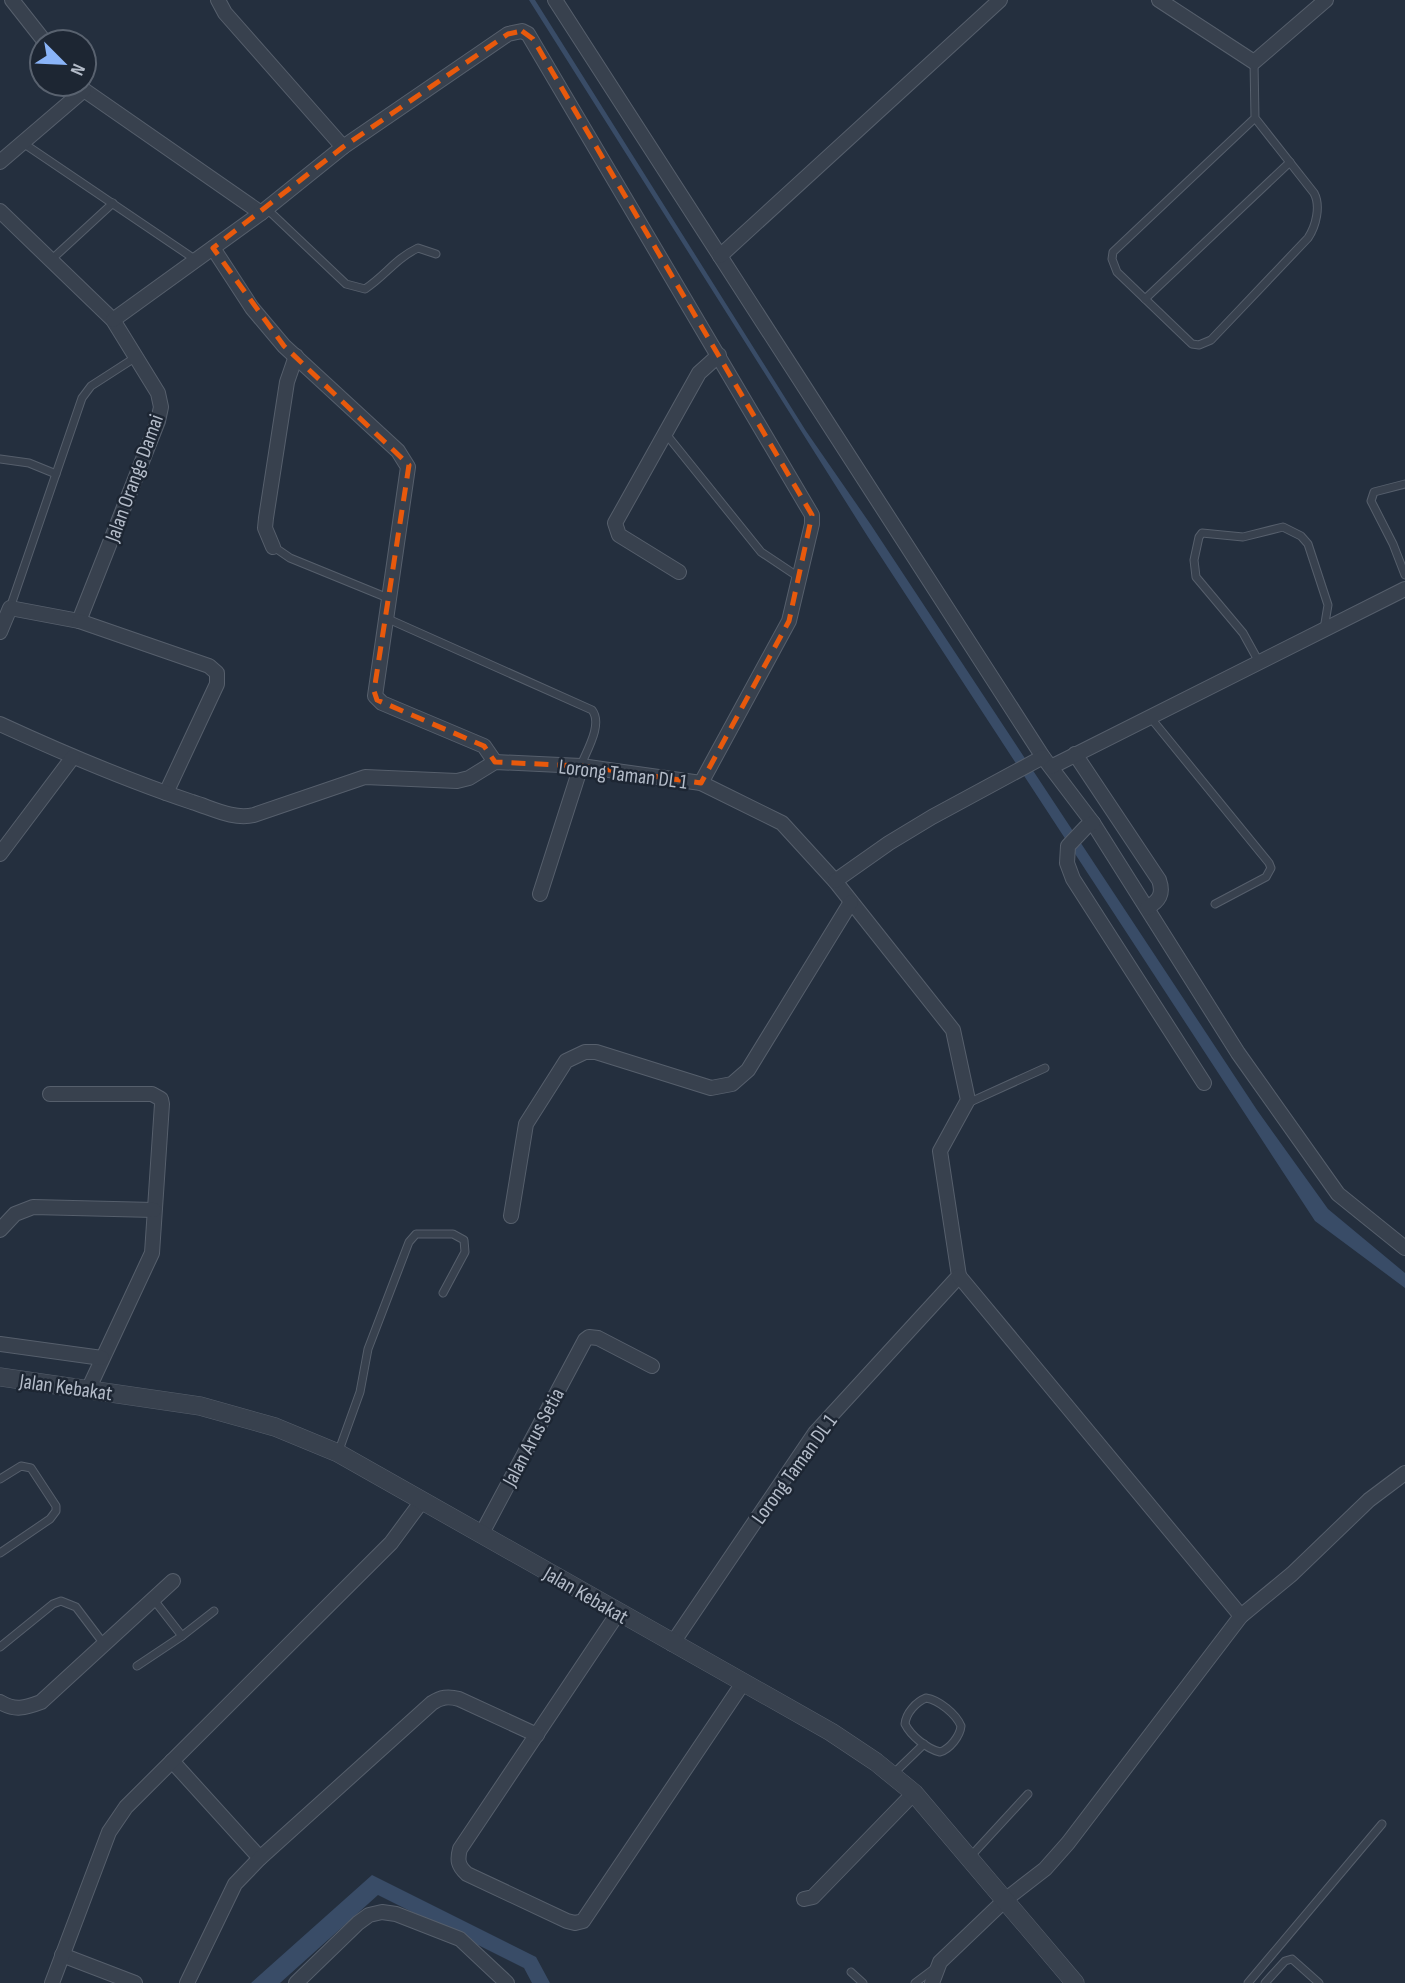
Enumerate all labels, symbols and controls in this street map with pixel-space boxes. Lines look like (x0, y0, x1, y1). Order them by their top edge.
north arrow (28, 28, 98, 98)
text: N (65, 60, 90, 79)
street label: Jalan Orange Damai (100, 411, 169, 546)
street label: Lorong Taman DL 1 (557, 754, 689, 795)
street label: Jalan Kebakat (17, 1368, 114, 1406)
street label: Jalan Arus Setia (497, 1384, 570, 1491)
street label: Lorong Taman DL 1 (746, 1409, 843, 1529)
street label: Jalan Kebakat (538, 1561, 633, 1630)

